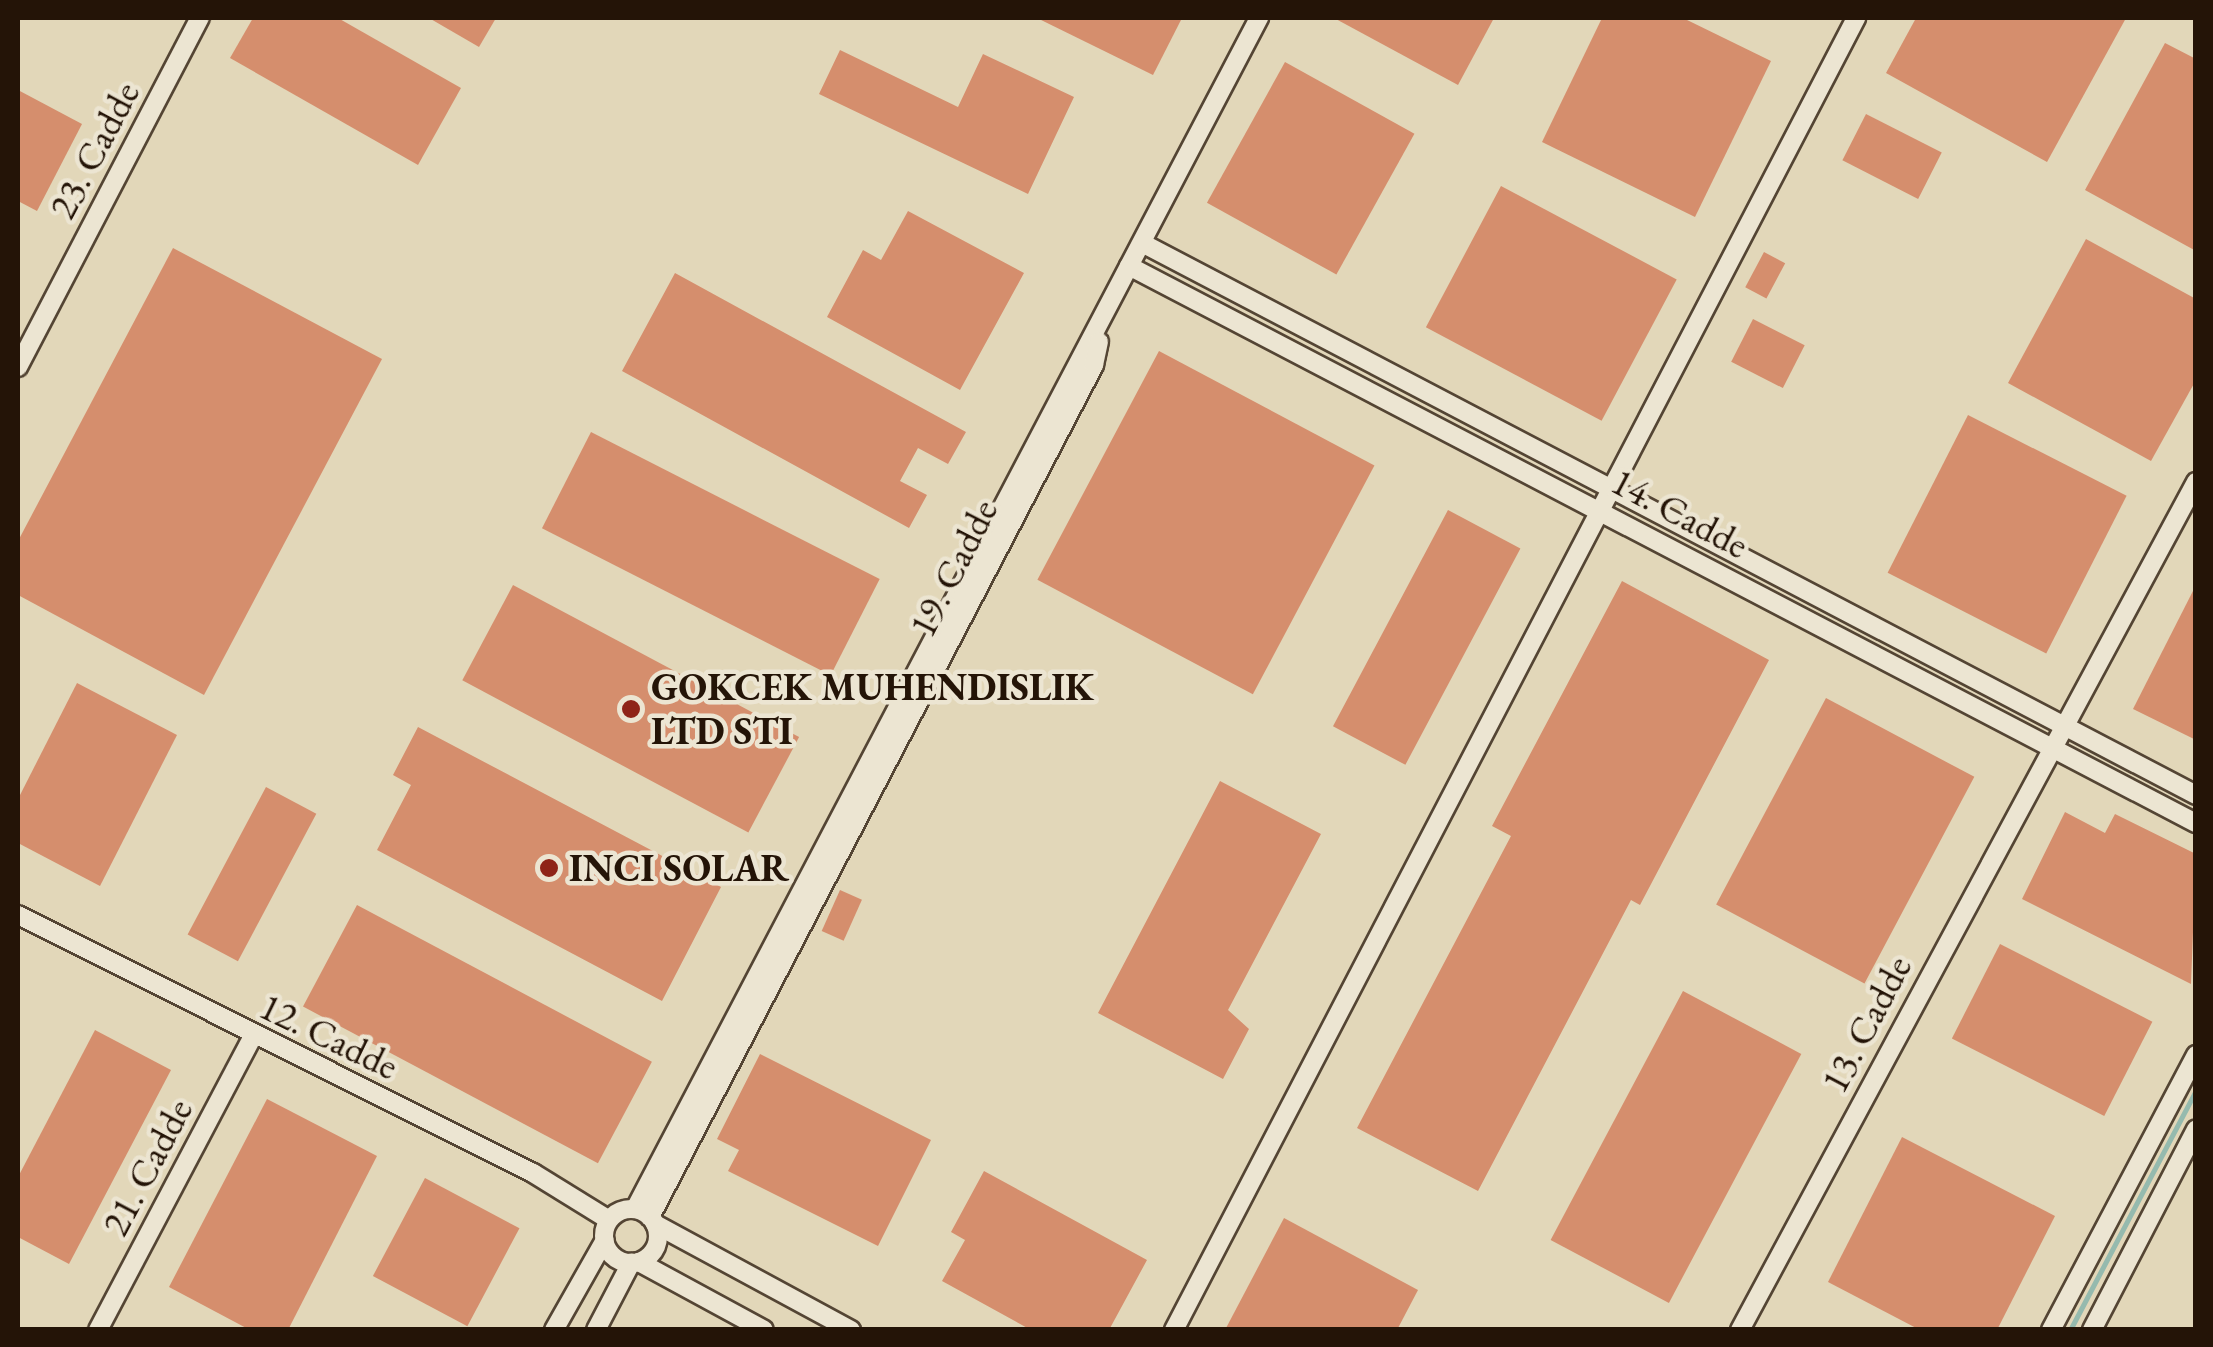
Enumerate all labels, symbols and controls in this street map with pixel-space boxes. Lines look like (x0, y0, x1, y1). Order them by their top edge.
street label: 23. Cadde (39, 74, 149, 226)
street label: 14. Cadde (1604, 458, 1756, 568)
street label: 19. Cadde (899, 492, 1007, 644)
place label: GOKCEK MUHENDISLIK LTD STI (651, 664, 1094, 754)
marker: GOKCEK MUHENDISLIK LTD STI (620, 698, 642, 720)
place label: INCI SOLAR (569, 845, 789, 891)
marker: INCI SOLAR (538, 857, 560, 879)
street label: 13. Cadde (1811, 948, 1921, 1100)
street label: 12. Cadde (252, 983, 406, 1089)
street label: 21. Cadde (92, 1091, 202, 1243)

